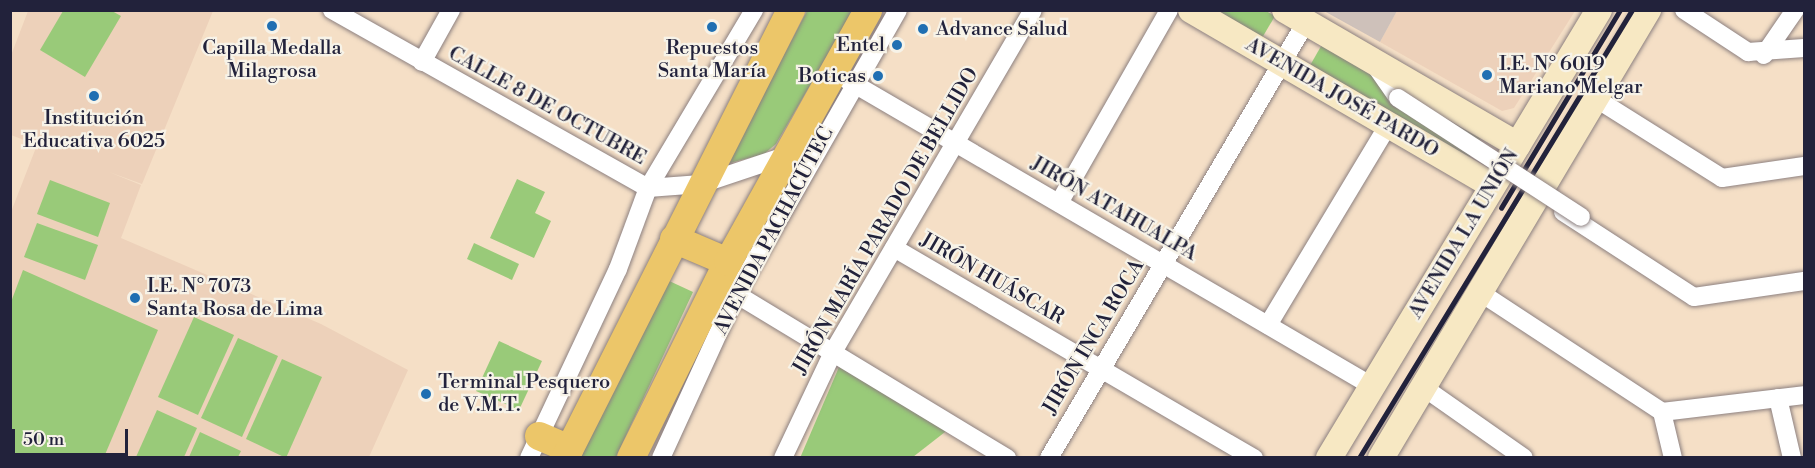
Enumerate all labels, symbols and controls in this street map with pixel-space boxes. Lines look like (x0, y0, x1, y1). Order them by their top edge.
place label: Advance Salud (936, 17, 1068, 41)
marker: Capilla Medalla Milagrosa (265, 19, 279, 33)
marker: Repuestos Santa María (705, 20, 719, 34)
marker: Advance Salud (914, 20, 932, 38)
place label: Entel (836, 33, 885, 57)
street label: AVENIDA JOSÉ PARDO (1241, 33, 1443, 163)
place label: Capilla Medalla Milagrosa (202, 36, 342, 83)
place label: Repuestos Santa María (658, 36, 766, 83)
marker: Entel (890, 38, 904, 52)
street label: CALLE 8 DE OCTUBRE (444, 42, 650, 170)
place label: I.E. N° 6019 Mariano Melgar (1499, 52, 1643, 99)
street label: JIRÓN MARÍA PARADO DE BELLIDO (788, 63, 984, 379)
place label: Boticas (798, 64, 866, 88)
marker: I.E. N° 6019 Mariano Melgar (1480, 68, 1494, 82)
marker: Boticas (871, 69, 885, 83)
marker: Institución Educativa 6025 (87, 89, 101, 103)
place label: Institución Educativa 6025 (23, 106, 165, 153)
street label: AVENIDA PACHACÚTEC (709, 123, 839, 339)
street label: AVENIDA LA UNIÓN (1404, 145, 1524, 323)
street label: JIRÓN ATAHUALPA (1027, 152, 1201, 266)
street label: JIRÓN HUÁSCAR (916, 228, 1068, 330)
street label: JIRÓN INCA ROCA (1038, 255, 1150, 419)
place label: I.E. N° 7073 Santa Rosa de Lima (147, 274, 323, 321)
marker: I.E. N° 7073 Santa Rosa de Lima (128, 291, 142, 305)
place label: Terminal Pesquero de V.M.T. (438, 371, 610, 418)
marker: Terminal Pesquero de V.M.T. (419, 387, 433, 401)
scale bar (15, 417, 130, 455)
text: 50 m (23, 428, 64, 451)

